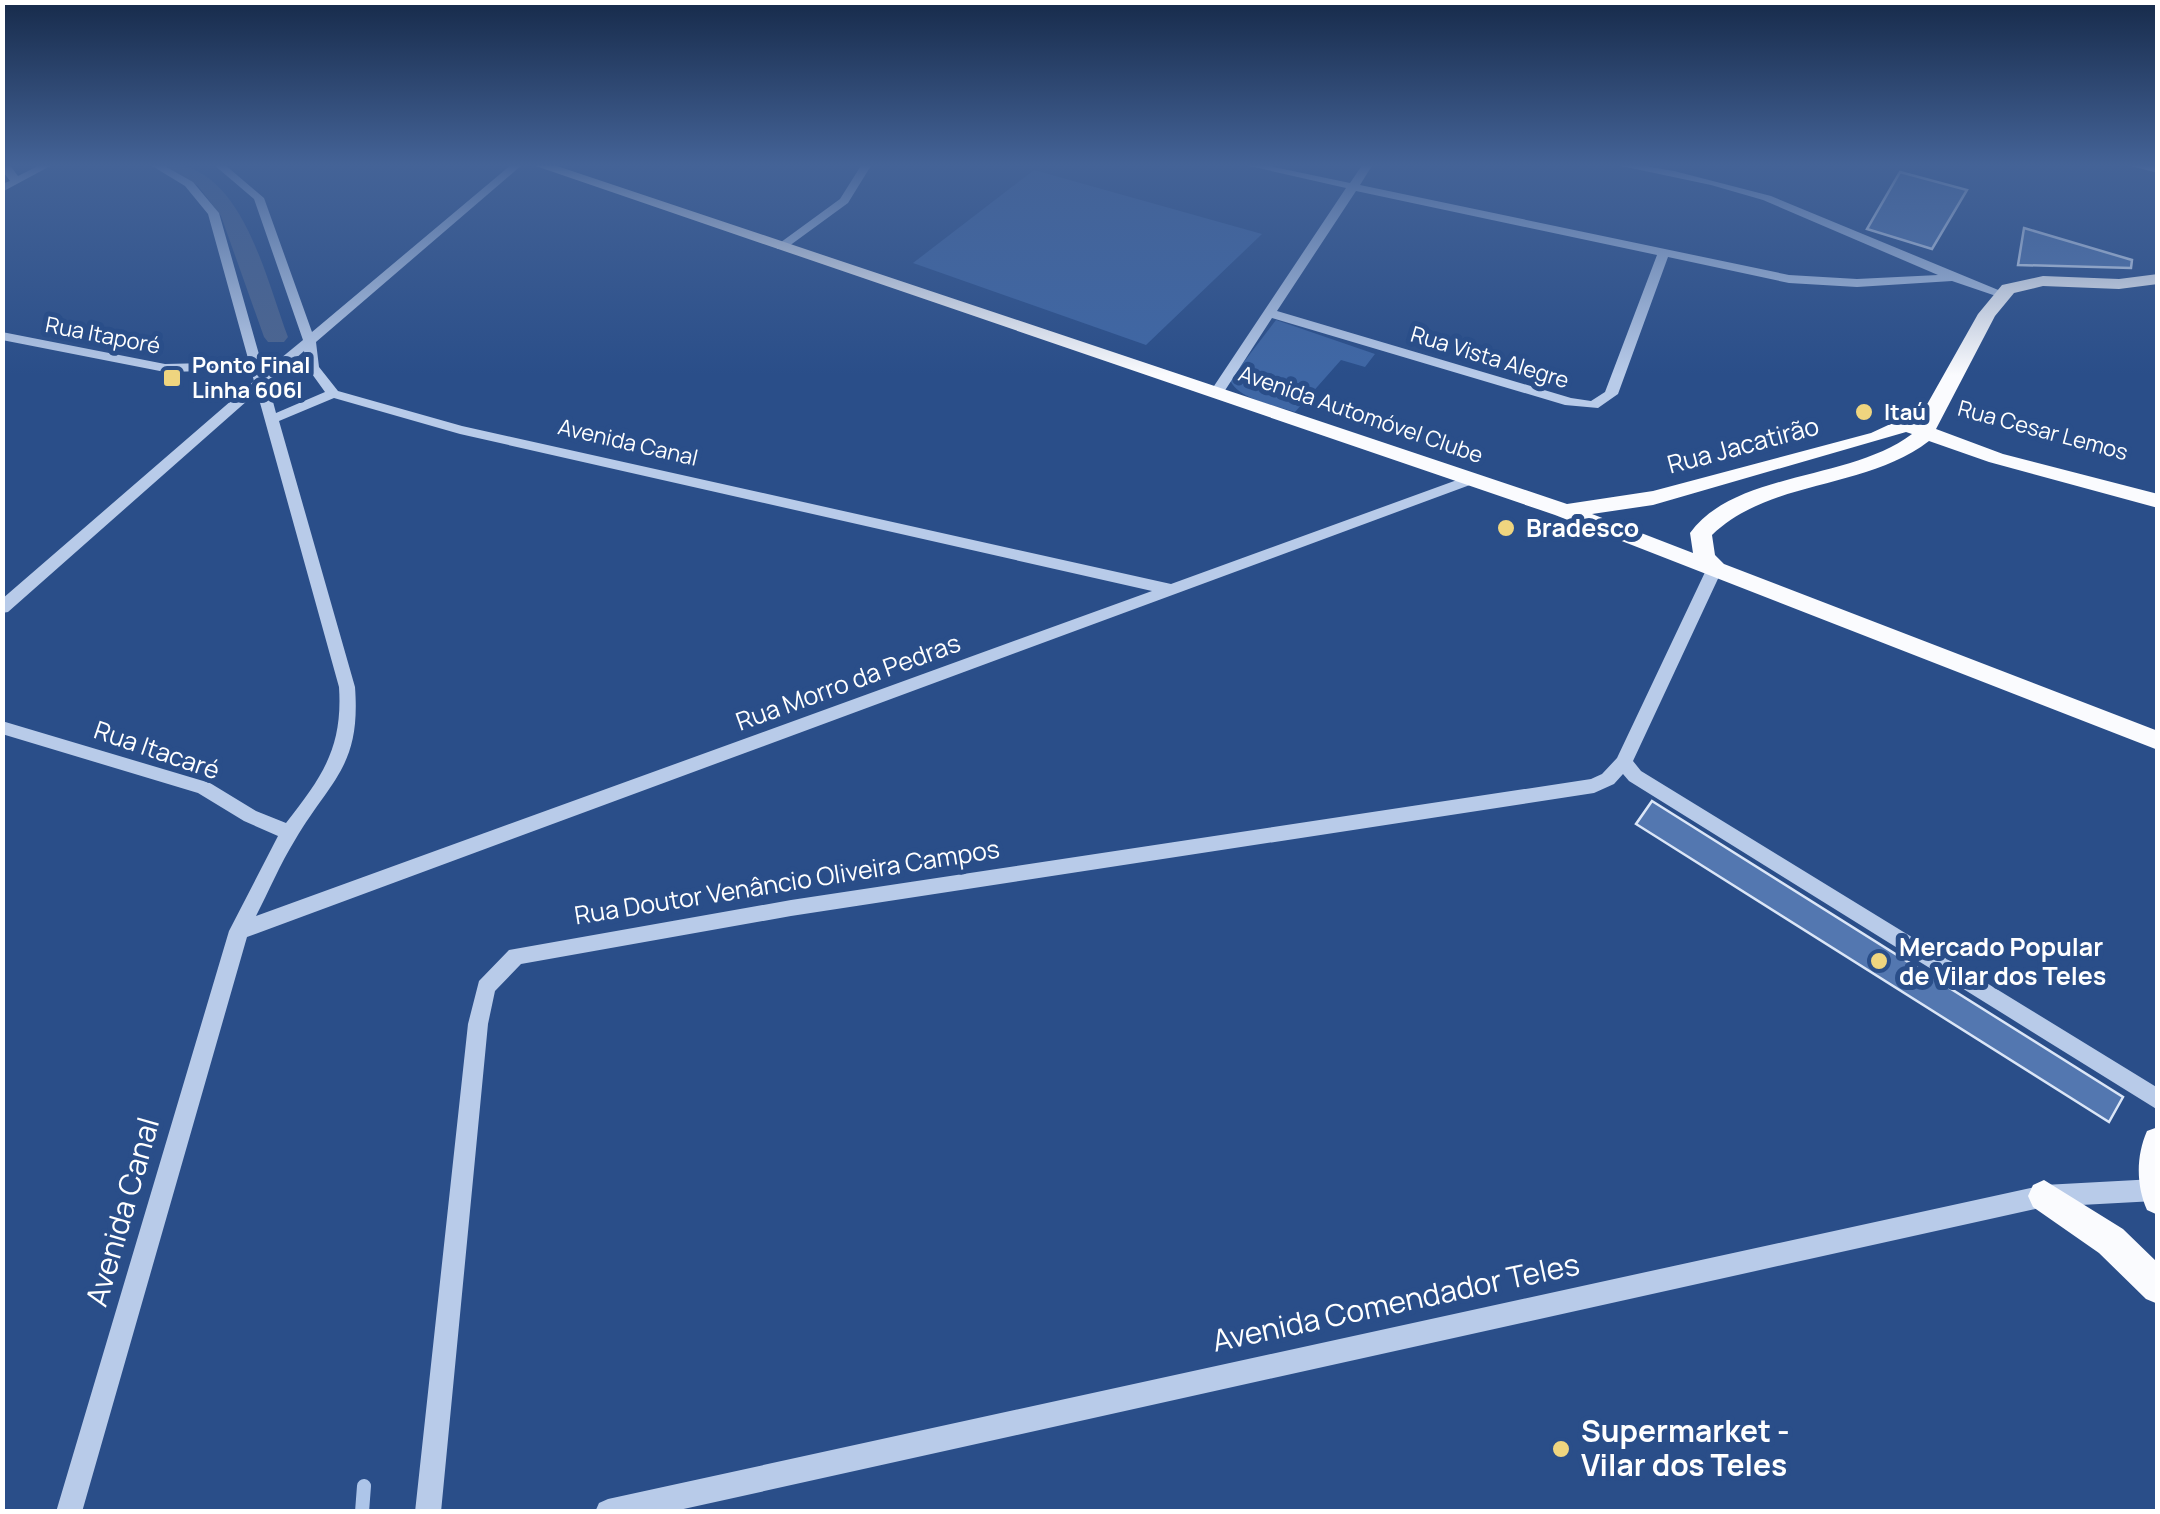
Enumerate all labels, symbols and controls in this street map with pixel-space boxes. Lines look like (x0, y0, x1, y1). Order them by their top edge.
street label: Rua Itaporé (43, 309, 163, 361)
street label: Rua Vista Alegre (1407, 319, 1573, 395)
place label: Ponto Final Linha 606I (192, 350, 310, 405)
street label: Avenida Automóvel Clube (1235, 358, 1487, 470)
marker: Ponto Final Linha 606I (161, 367, 183, 389)
street label: Rua Cesar Lemos (1955, 393, 2131, 467)
place label: Itaú (1884, 397, 1926, 427)
marker: Itaú (1853, 401, 1875, 423)
street label: Rua Jacatirão (1663, 407, 1823, 482)
street label: Avenida Canal (555, 411, 701, 473)
place label: Bradesco (1526, 510, 1639, 545)
marker: Bradesco (1495, 517, 1517, 539)
street label: Rua Morro da Pedras (731, 625, 965, 738)
street label: Rua Itacaré (90, 712, 225, 787)
street label: Rua Doutor Venâncio Oliveira Campos (572, 831, 1002, 932)
place label: Mercado Popular de Vilar dos Teles (1899, 929, 2106, 993)
marker: Mercado Popular de Vilar dos Teles (1868, 950, 1890, 972)
street label: Avenida Canal (75, 1112, 168, 1311)
street label: Avenida Comendador Teles (1208, 1243, 1583, 1360)
place label: Supermarket - Vilar dos Teles (1581, 1410, 1790, 1485)
marker: Supermarket - Vilar dos Teles (1550, 1438, 1572, 1460)

